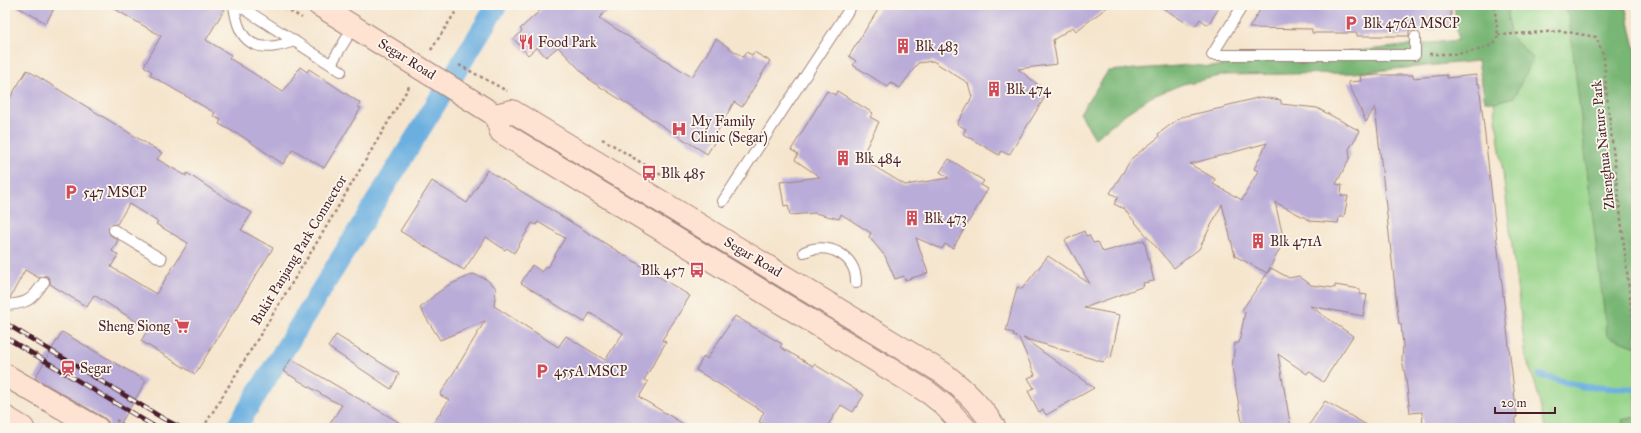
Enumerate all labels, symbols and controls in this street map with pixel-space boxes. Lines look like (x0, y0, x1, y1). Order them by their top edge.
parking icon: Blk 476A MSCP (1342, 14, 1360, 32)
place label: Blk 476A MSCP (1363, 15, 1460, 32)
restaurant icon: Food Park (517, 33, 535, 51)
place label: Food Park (538, 34, 597, 51)
street label: Segar Road (375, 35, 439, 83)
building icon: Blk 483 (894, 37, 912, 55)
place label: Blk 483 (915, 38, 958, 55)
street label: Zhenghua Nature Park (1588, 79, 1618, 210)
building icon: Blk 474 (985, 80, 1003, 98)
place label: Blk 474 (1006, 81, 1052, 98)
place label: My Family Clinic (Segar) (691, 113, 768, 147)
hospital icon: My Family Clinic (Segar) (670, 120, 688, 138)
building icon: Blk 484 (834, 149, 852, 167)
place label: Blk 484 (855, 150, 902, 167)
bus stop icon: Blk 485 (640, 164, 658, 182)
place label: Blk 485 (661, 165, 706, 182)
street label: Bukit Panjang Park Connector (247, 171, 351, 328)
parking icon: 547 MSCP (62, 183, 80, 201)
place label: 547 MSCP (83, 184, 147, 201)
building icon: Blk 473 (903, 209, 921, 227)
place label: Blk 473 (924, 210, 967, 227)
building icon: Blk 471A (1249, 232, 1267, 250)
street label: Segar Road (721, 233, 785, 281)
place label: Blk 471A (1270, 233, 1323, 250)
bus stop icon: Blk 457 (688, 261, 706, 279)
place label: Blk 457 (641, 262, 685, 279)
supermarket icon: Sheng Siong (173, 317, 191, 335)
place label: Sheng Siong (98, 318, 170, 335)
station icon: Segar (59, 359, 77, 377)
place label: Segar (80, 360, 112, 377)
parking icon: 455A MSCP (533, 362, 551, 380)
place label: 455A MSCP (554, 363, 627, 380)
scale bar (1495, 389, 1555, 415)
text: 20 m (1501, 396, 1527, 410)

